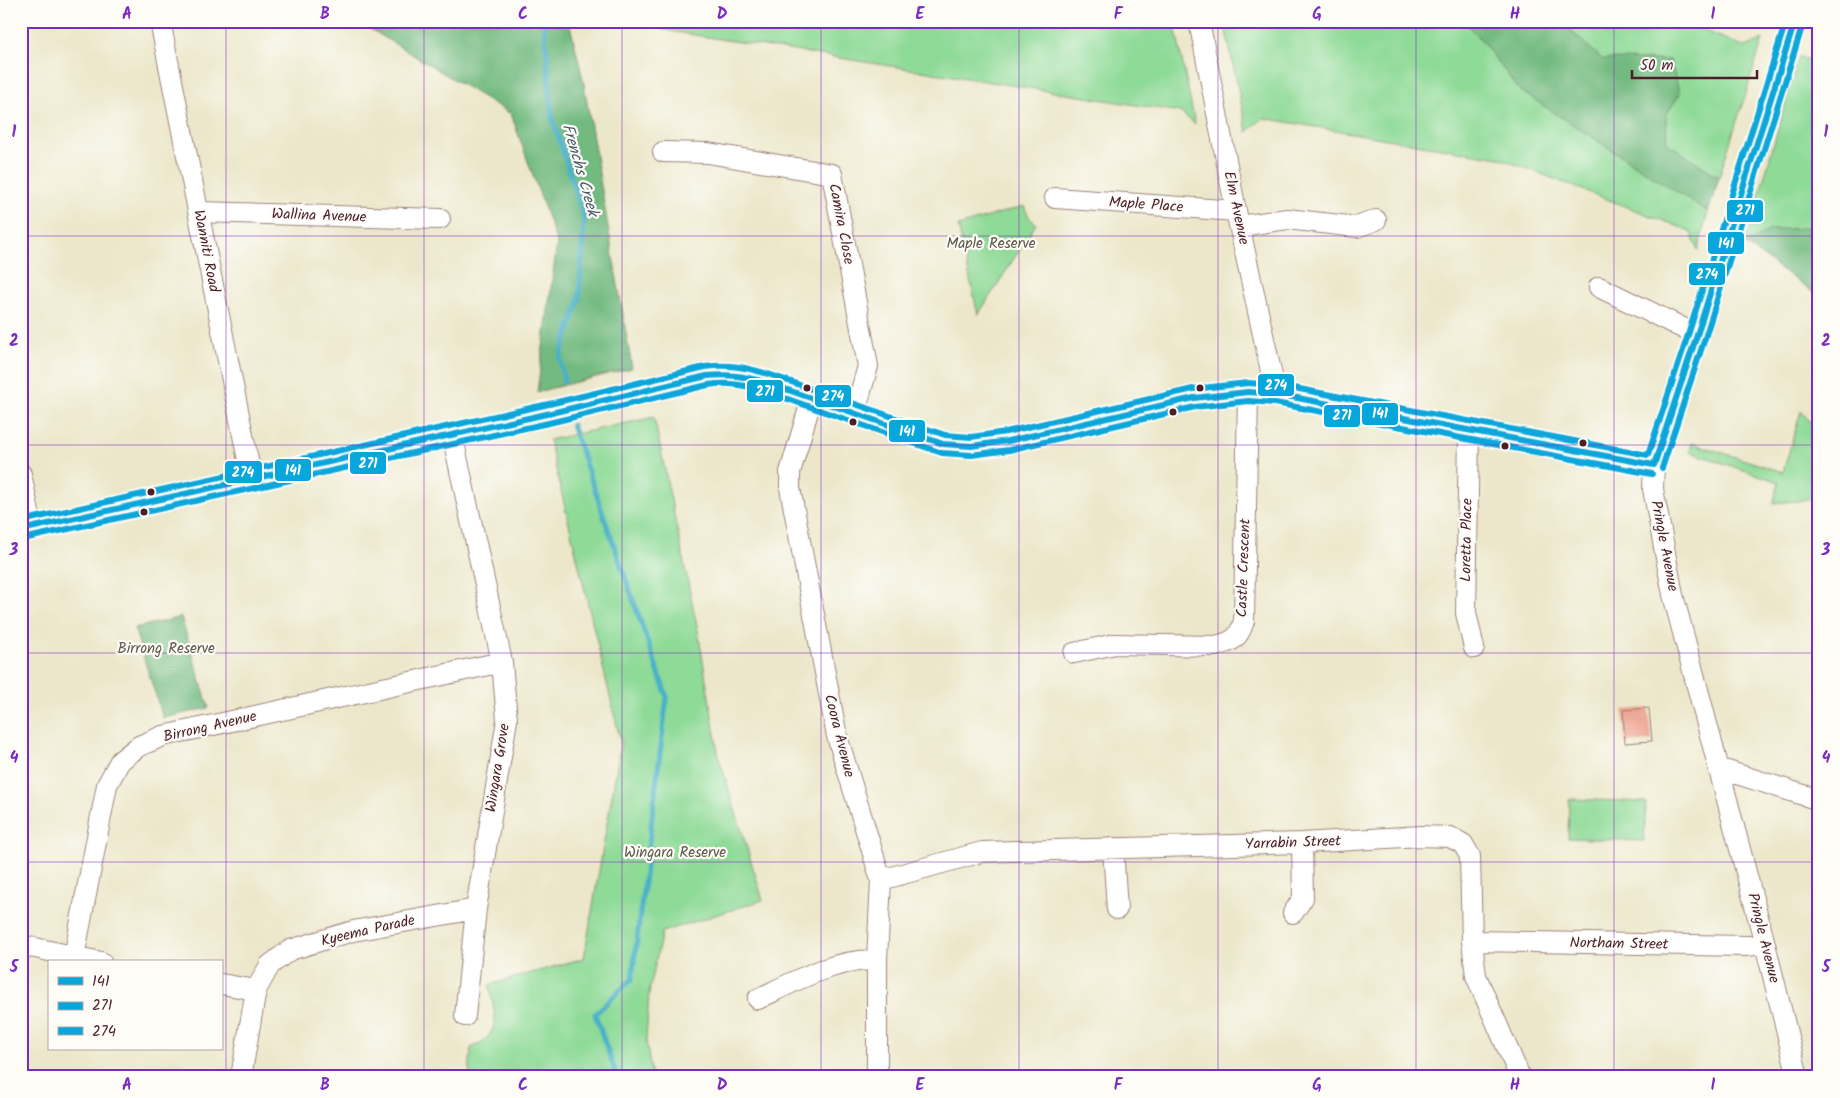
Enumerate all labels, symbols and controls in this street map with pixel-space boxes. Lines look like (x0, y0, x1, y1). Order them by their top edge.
text: A (122, 2, 132, 27)
text: B (320, 2, 330, 27)
text: C (518, 2, 528, 27)
text: D (717, 2, 728, 27)
text: E (916, 2, 926, 27)
text: F (1114, 2, 1124, 27)
text: G (1312, 2, 1322, 27)
text: H (1510, 2, 1520, 27)
text: I (1711, 2, 1716, 27)
scale bar (1632, 48, 1758, 80)
text: 50 m (1640, 54, 1674, 78)
text: 1 (12, 120, 17, 145)
text: 1 (1824, 120, 1829, 145)
water label: Frenchs Creek (555, 121, 606, 222)
street label: Elm Avenue (1217, 169, 1256, 247)
street label: Camira Close (821, 181, 861, 267)
street label: Maple Place (1108, 190, 1184, 220)
line badge: 271 (1726, 199, 1764, 223)
text: 271 (1736, 200, 1755, 222)
street label: Wallina Avenue (271, 202, 367, 230)
street label: Wanniti Road (186, 208, 226, 295)
line badge: 141 (1707, 231, 1745, 255)
park label: Maple Reserve (946, 232, 1036, 256)
text: 141 (1718, 233, 1735, 255)
line badge: 274 (1688, 262, 1726, 286)
text: 274 (1696, 264, 1719, 286)
text: 2 (9, 329, 19, 354)
text: 2 (1821, 329, 1831, 354)
line badge: 274 (1257, 373, 1295, 397)
text: 274 (1265, 375, 1288, 397)
line badge: 271 (746, 379, 784, 403)
text: 271 (756, 381, 775, 403)
unlabelled marker (802, 383, 812, 393)
unlabelled marker (1195, 383, 1205, 393)
line badge: 274 (814, 384, 852, 408)
text: 274 (822, 386, 845, 408)
line badge: 141 (1361, 402, 1399, 426)
text: 141 (1372, 403, 1389, 425)
line badge: 271 (1323, 404, 1361, 428)
text: 271 (1333, 405, 1352, 427)
unlabelled marker (1168, 407, 1178, 417)
unlabelled marker (848, 417, 858, 427)
line badge: 141 (888, 419, 926, 443)
text: 141 (899, 421, 916, 443)
unlabelled marker (1578, 438, 1588, 448)
unlabelled marker (1500, 441, 1510, 451)
line badge: 271 (349, 451, 387, 475)
text: 271 (359, 453, 378, 475)
line badge: 141 (274, 458, 312, 482)
line badge: 274 (224, 460, 263, 484)
text: 141 (285, 460, 302, 482)
text: 274 (232, 462, 255, 484)
unlabelled marker (146, 487, 156, 497)
street label: Loretta Place (1454, 498, 1480, 582)
street label: Pringle Avenue (1643, 498, 1685, 594)
unlabelled marker (139, 507, 149, 517)
street label: Castle Crescent (1230, 518, 1258, 618)
text: 3 (9, 538, 19, 563)
text: 3 (1821, 538, 1831, 563)
park label: Birrong Reserve (117, 637, 215, 661)
street label: Coora Avenue (817, 692, 861, 780)
street label: Birrong Avenue (161, 705, 259, 749)
street label: Wingara Grove (479, 722, 517, 814)
text: 4 (10, 746, 19, 771)
text: 4 (1822, 746, 1831, 771)
street label: Yarrabin Street (1245, 829, 1342, 857)
park label: Wingara Reserve (624, 841, 726, 865)
street label: Pringle Avenue (1740, 890, 1786, 986)
street label: Kyeema Parade (319, 908, 418, 953)
street label: Northam Street (1569, 931, 1669, 957)
text: 5 (9, 955, 20, 980)
text: 5 (1821, 955, 1832, 980)
legend (48, 960, 222, 1050)
text: 141 (92, 970, 110, 994)
text: 271 (92, 994, 113, 1018)
text: 274 (92, 1020, 116, 1044)
text: A (122, 1073, 132, 1098)
text: B (320, 1073, 330, 1098)
text: C (518, 1073, 528, 1098)
text: D (717, 1073, 728, 1098)
text: E (916, 1073, 926, 1098)
text: F (1114, 1073, 1124, 1098)
text: G (1312, 1073, 1322, 1098)
text: H (1510, 1073, 1520, 1098)
text: I (1711, 1073, 1716, 1098)

